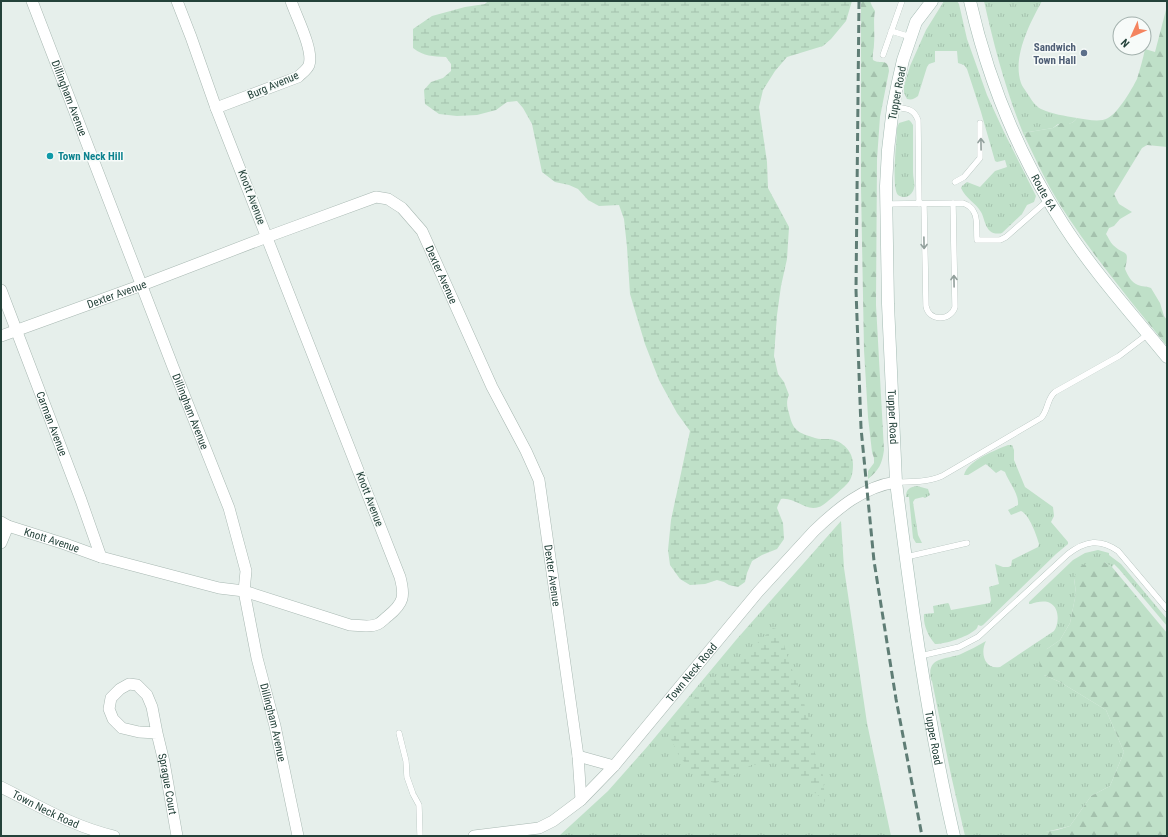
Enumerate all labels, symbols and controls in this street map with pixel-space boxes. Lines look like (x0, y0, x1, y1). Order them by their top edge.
north arrow (1112, 16, 1152, 56)
text: N (1118, 36, 1132, 50)
place label: Sandwich Town Hall (1033, 41, 1076, 67)
marker: Sandwich Town Hall (1079, 48, 1089, 58)
street label: Dillingham Avenue (48, 58, 89, 138)
street label: Tupper Road (886, 65, 909, 121)
street label: Burg Avenue (246, 69, 301, 102)
one-way arrow (977, 138, 984, 151)
place label: Town Neck Hill (58, 150, 123, 163)
marker: Town Neck Hill (45, 151, 55, 161)
street label: Knott Avenue (235, 168, 268, 226)
street label: Route 6A (1028, 172, 1059, 214)
one-way arrow (921, 236, 928, 249)
street label: Dexter Avenue (422, 244, 460, 306)
one-way arrow (951, 275, 958, 288)
street label: Dexter Avenue (85, 278, 148, 311)
street label: Dillingham Avenue (169, 372, 211, 451)
street label: Tupper Road (885, 389, 900, 444)
street label: Carman Avenue (33, 390, 70, 458)
street label: Knott Avenue (353, 470, 386, 528)
street label: Knott Avenue (22, 525, 81, 556)
street label: Dexter Avenue (541, 544, 563, 607)
street label: Town Neck Road (664, 641, 720, 705)
street label: Dillingham Avenue (257, 682, 288, 763)
street label: Tupper Road (922, 710, 945, 766)
street label: Sprague Court (155, 752, 179, 816)
street label: Town Neck Road (10, 788, 81, 831)

